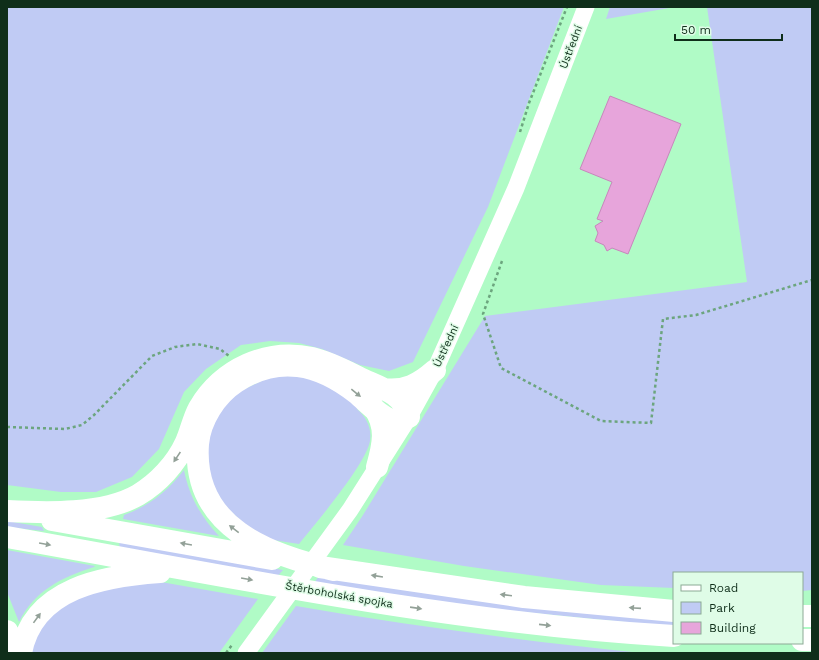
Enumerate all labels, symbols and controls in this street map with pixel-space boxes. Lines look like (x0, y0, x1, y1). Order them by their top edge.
scale bar (675, 16, 782, 42)
street label: Ústřední (556, 23, 585, 71)
text: 50 m (681, 23, 711, 37)
street label: Ústřední (430, 322, 462, 369)
one-way arrow (350, 389, 361, 398)
one-way arrow (173, 452, 181, 462)
one-way arrow (229, 525, 240, 534)
one-way arrow (180, 540, 192, 546)
one-way arrow (39, 541, 52, 547)
legend (673, 572, 803, 644)
one-way arrow (371, 573, 383, 579)
one-way arrow (241, 576, 253, 582)
street label: Štěrboholská spojka (284, 578, 394, 611)
text: Road (709, 581, 738, 595)
one-way arrow (500, 592, 512, 598)
text: Park (709, 601, 735, 615)
one-way arrow (410, 605, 423, 611)
one-way arrow (629, 605, 641, 612)
one-way arrow (33, 613, 41, 623)
text: Building (709, 621, 756, 635)
one-way arrow (539, 622, 551, 628)

